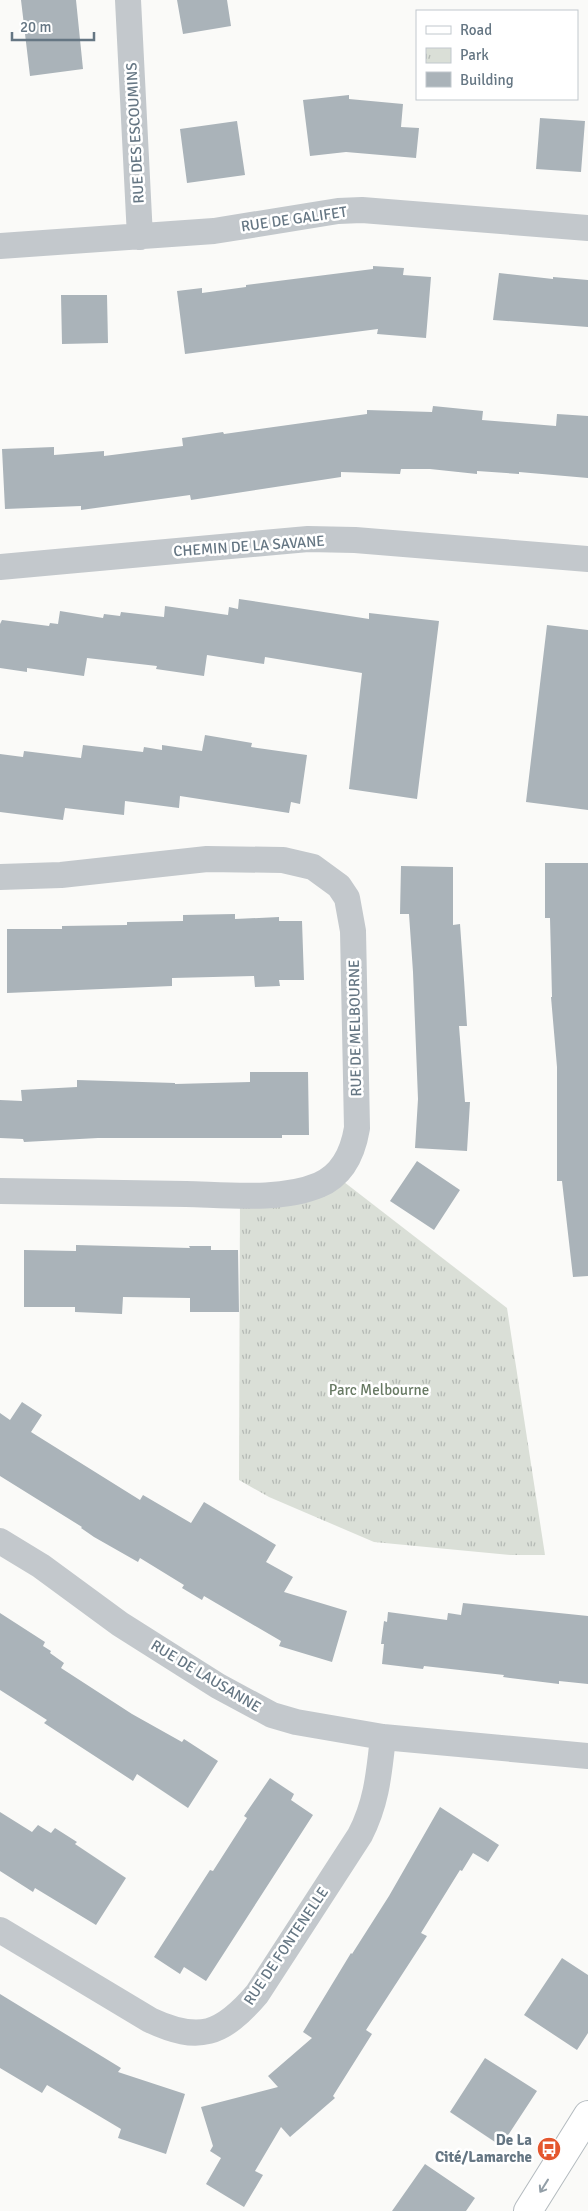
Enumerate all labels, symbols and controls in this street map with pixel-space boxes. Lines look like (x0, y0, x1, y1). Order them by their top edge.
scale bar (12, 10, 95, 42)
legend (416, 10, 578, 100)
text: 20 m (20, 18, 51, 36)
text: Road (460, 21, 492, 39)
text: Park (460, 46, 489, 64)
street label: RUE DES ESCOUMINS (122, 62, 148, 204)
text: Building (460, 71, 514, 89)
street label: RUE DE GALIFET (240, 203, 349, 235)
street label: CHEMIN DE LA SAVANE (173, 532, 325, 560)
street label: RUE DE MELBOURNE (345, 959, 365, 1097)
park label: Parc Melbourne (329, 1381, 429, 1399)
street label: RUE DE LAUSANNE (148, 1636, 264, 1716)
street label: RUE DE FONTENELLE (240, 1884, 332, 2008)
place label: De La Cité/Lamarche (435, 2131, 532, 2166)
bus stop icon: De La Cité/Lamarche (536, 2136, 562, 2162)
one-way arrow (538, 2178, 548, 2192)

